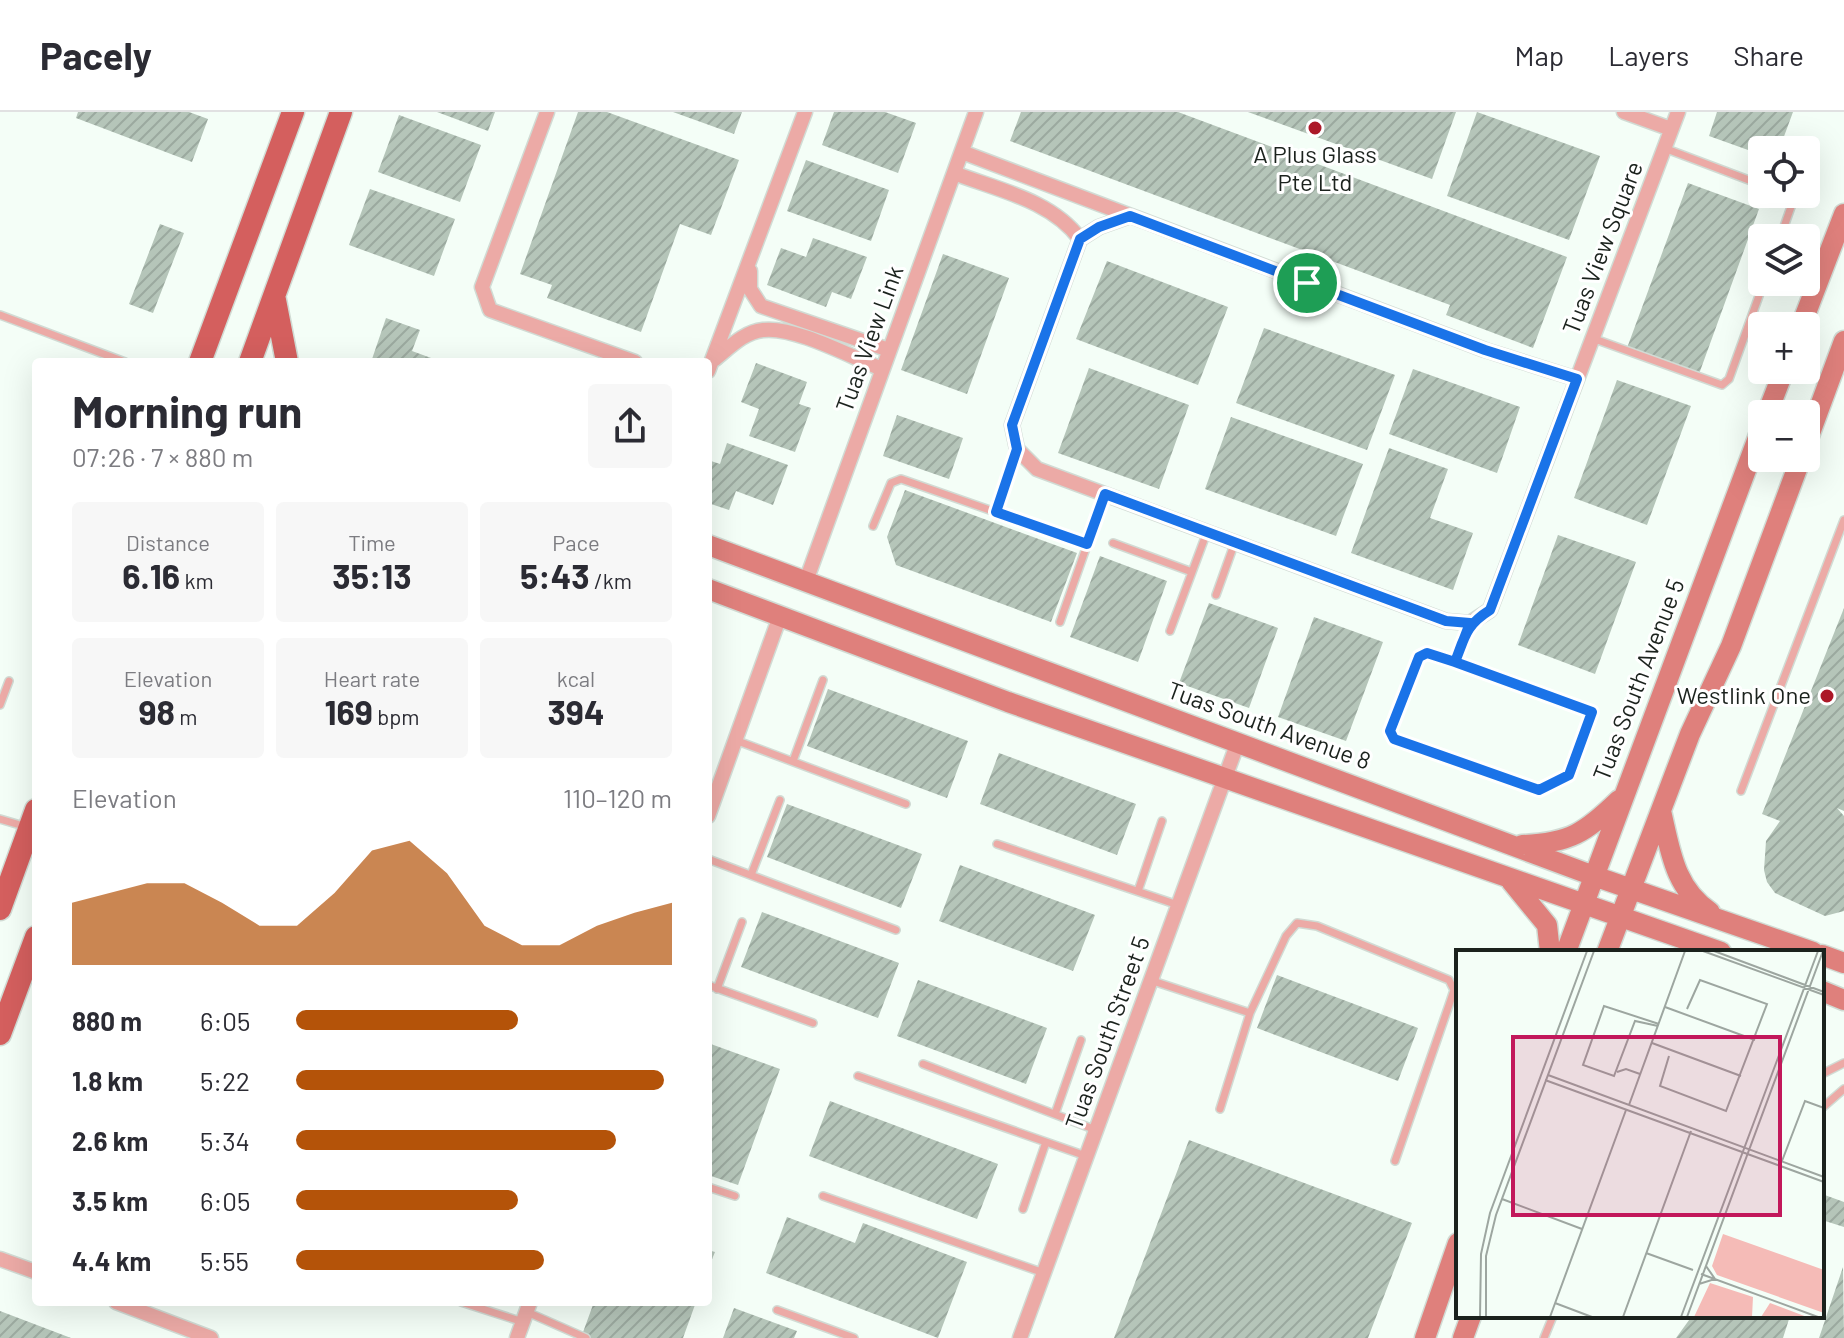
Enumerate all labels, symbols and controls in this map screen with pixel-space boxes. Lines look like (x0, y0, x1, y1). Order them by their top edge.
text: Pacely (40, 32, 152, 78)
text: Map (1514, 38, 1564, 72)
text: Layers (1608, 38, 1689, 72)
text: Share (1733, 38, 1804, 72)
marker: A Plus Glass Pte Ltd (1306, 119, 1324, 137)
map controls (1748, 136, 1820, 472)
button: locate (1748, 136, 1820, 208)
place label: A Plus Glass Pte Ltd (1253, 139, 1377, 196)
street label: Tuas View Square (1555, 157, 1648, 338)
button: layers (1748, 224, 1820, 296)
pin (1273, 249, 1341, 317)
street label: Tuas View Link (829, 261, 908, 416)
icon: arrive (1285, 261, 1329, 305)
button: + (1748, 312, 1820, 384)
text: Morning run (72, 384, 302, 437)
button: share (588, 384, 672, 468)
button: − (1748, 400, 1820, 472)
text: 07:26 · 7 × 880 m (72, 441, 253, 472)
text: Distance (126, 529, 210, 555)
text: Time (348, 529, 396, 555)
text: Pace (552, 529, 600, 555)
text: 6.16 (122, 555, 180, 596)
text: 35:13 (332, 555, 412, 596)
text: 5:43 (520, 555, 590, 596)
text: km (180, 567, 214, 593)
text: /km (590, 567, 632, 593)
street label: Tuas South Avenue 5 (1586, 574, 1689, 785)
text: Elevation (124, 665, 212, 691)
text: Heart rate (324, 665, 420, 691)
text: kcal (557, 665, 595, 691)
street label: Tuas South Avenue 8 (1164, 674, 1375, 775)
place label: Westlink One (1676, 680, 1811, 709)
marker: Westlink One (1818, 687, 1836, 705)
text: 98 (138, 691, 175, 732)
text: 169 (324, 691, 373, 732)
text: 394 (548, 691, 604, 732)
text: m (175, 703, 198, 729)
text: bpm (373, 703, 420, 729)
text: Elevation (72, 782, 177, 813)
text: 110–120 m (563, 782, 672, 813)
street label: Tuas South Street 5 (1058, 932, 1155, 1133)
inset map (1456, 950, 1824, 1318)
text: 880 m (72, 1005, 142, 1036)
text: 6:05 (200, 1005, 250, 1036)
text: 1.8 km (72, 1065, 143, 1096)
text: 5:22 (200, 1065, 250, 1096)
text: 2.6 km (72, 1125, 148, 1156)
text: 5:34 (200, 1125, 250, 1156)
text: 3.5 km (72, 1185, 148, 1216)
text: 6:05 (200, 1185, 250, 1216)
text: 4.4 km (72, 1245, 151, 1276)
text: 5:55 (200, 1245, 249, 1276)

